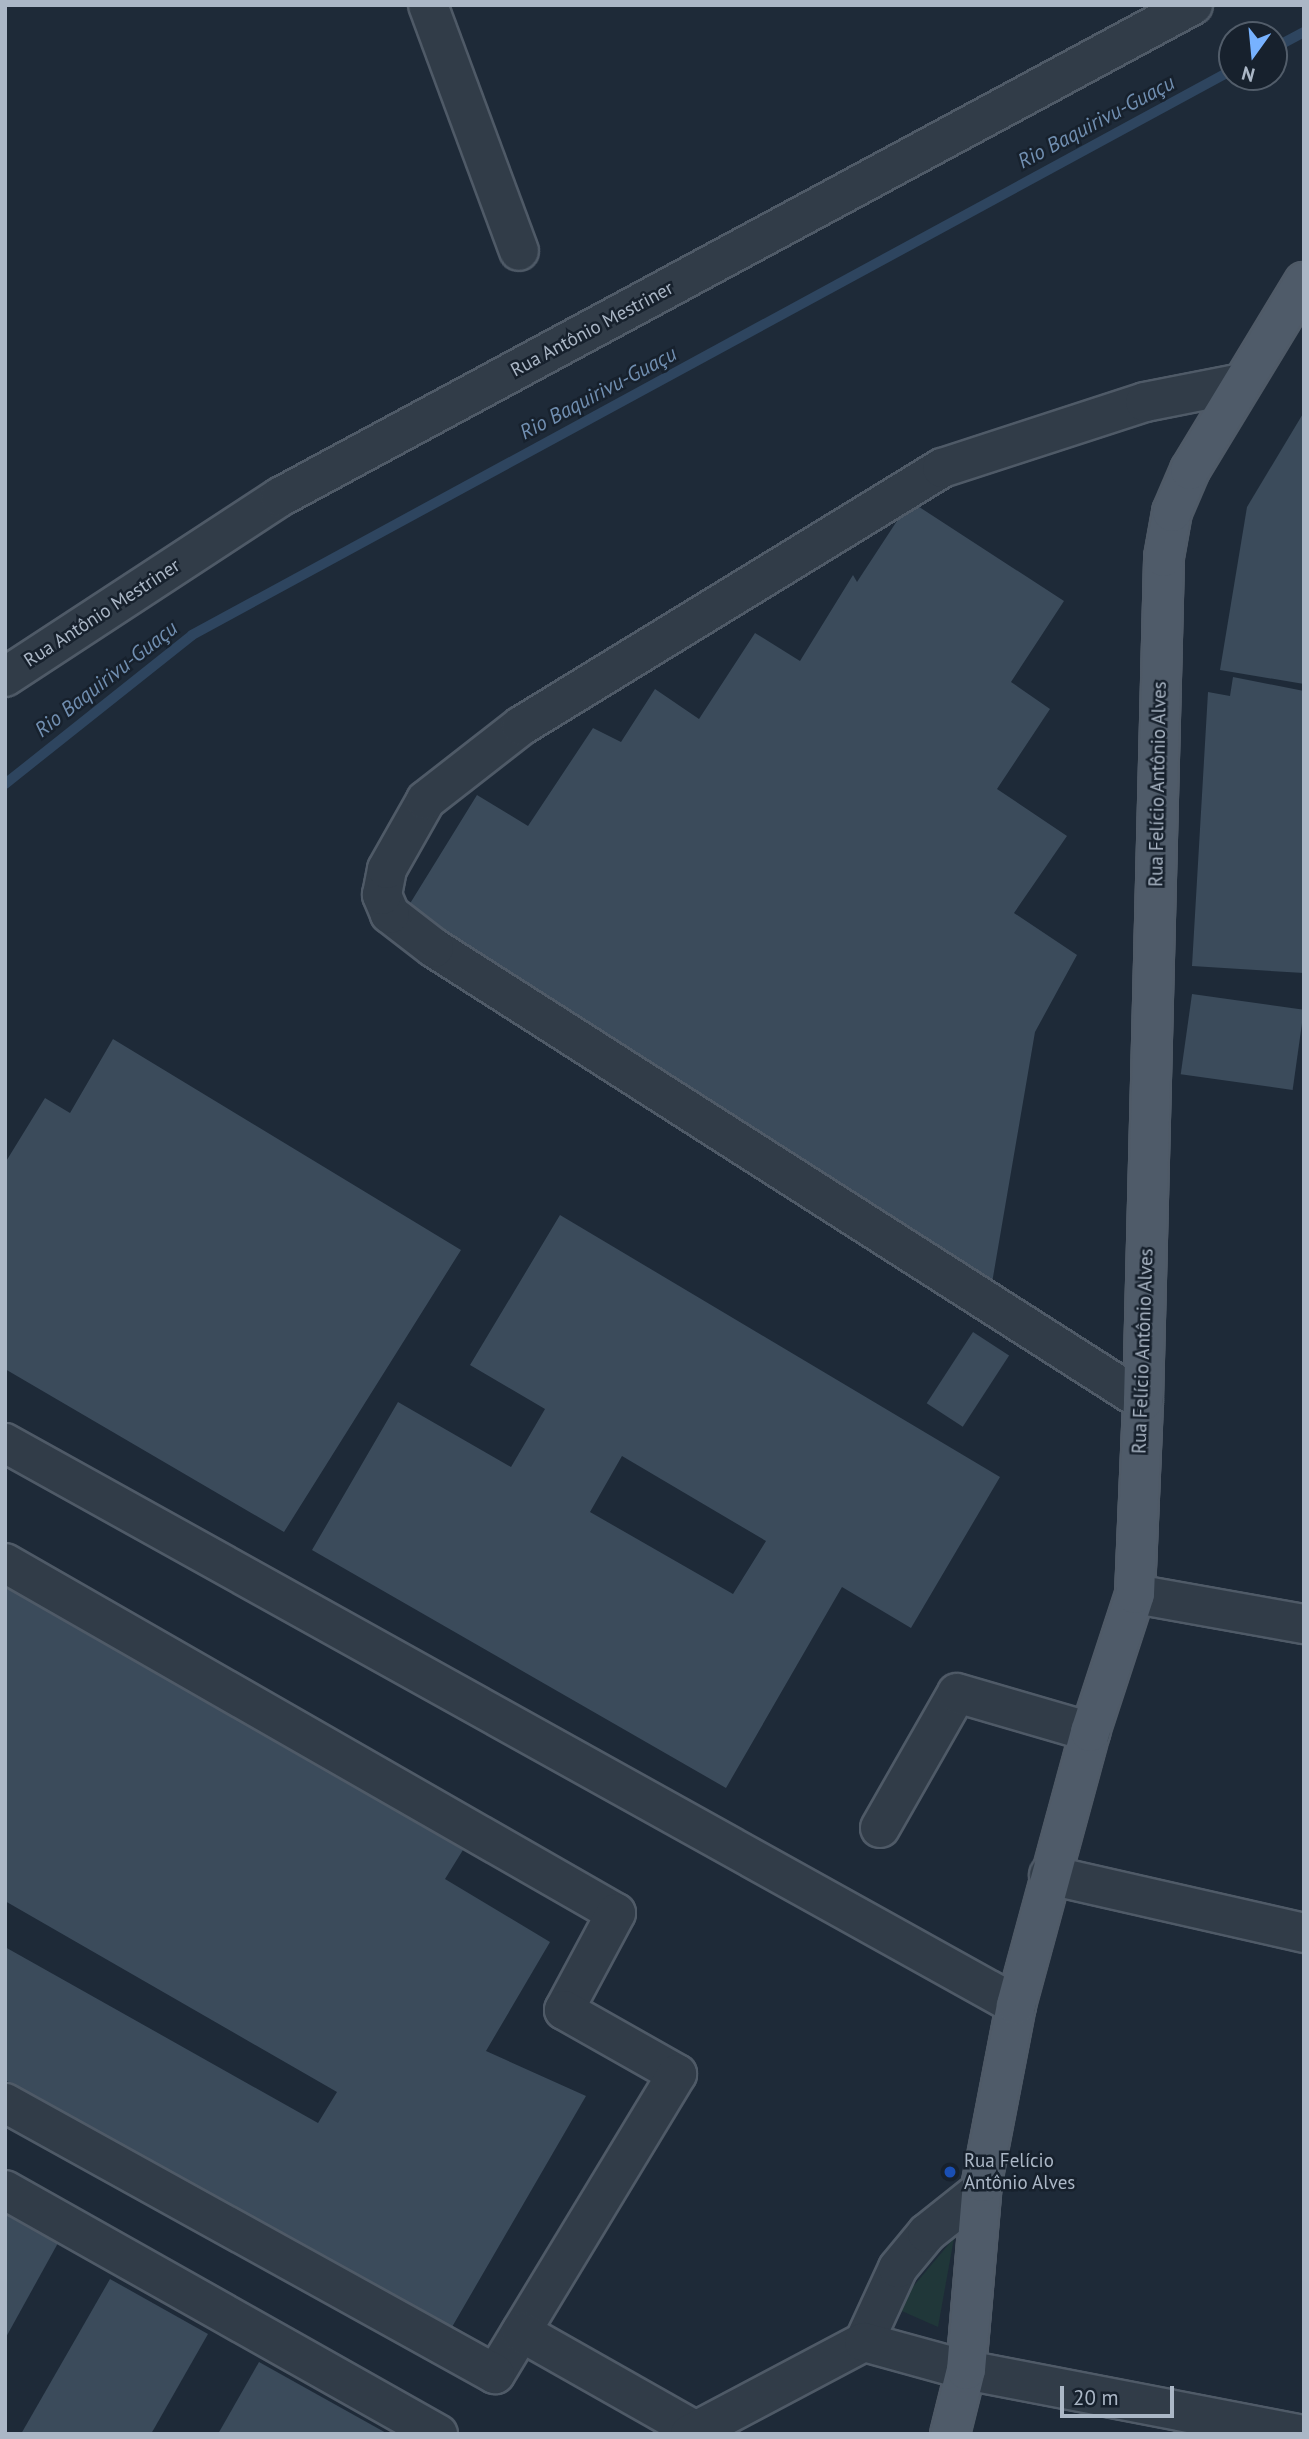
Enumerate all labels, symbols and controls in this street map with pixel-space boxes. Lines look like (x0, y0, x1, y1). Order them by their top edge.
north arrow (1218, 21, 1288, 91)
text: N (1239, 61, 1257, 88)
water label: Rio Baquirivu-Guaçu (1013, 70, 1179, 174)
street label: Rua Antônio Mestriner (506, 276, 678, 382)
water label: Rio Baquirivu-Guaçu (515, 341, 681, 445)
street label: Rua Antônio Mestriner (20, 554, 184, 672)
water label: Rio Baquirivu-Guaçu (30, 615, 182, 743)
street label: Rua Felício Antônio Alves (1145, 680, 1171, 888)
street label: Rua Felício Antônio Alves (1128, 1247, 1158, 1455)
place label: Rua Felício Antônio Alves (964, 2150, 1076, 2194)
marker: Rua Felício Antônio Alves (942, 2164, 958, 2180)
scale bar (1064, 2372, 1178, 2416)
text: 20 m (1073, 2384, 1119, 2411)

